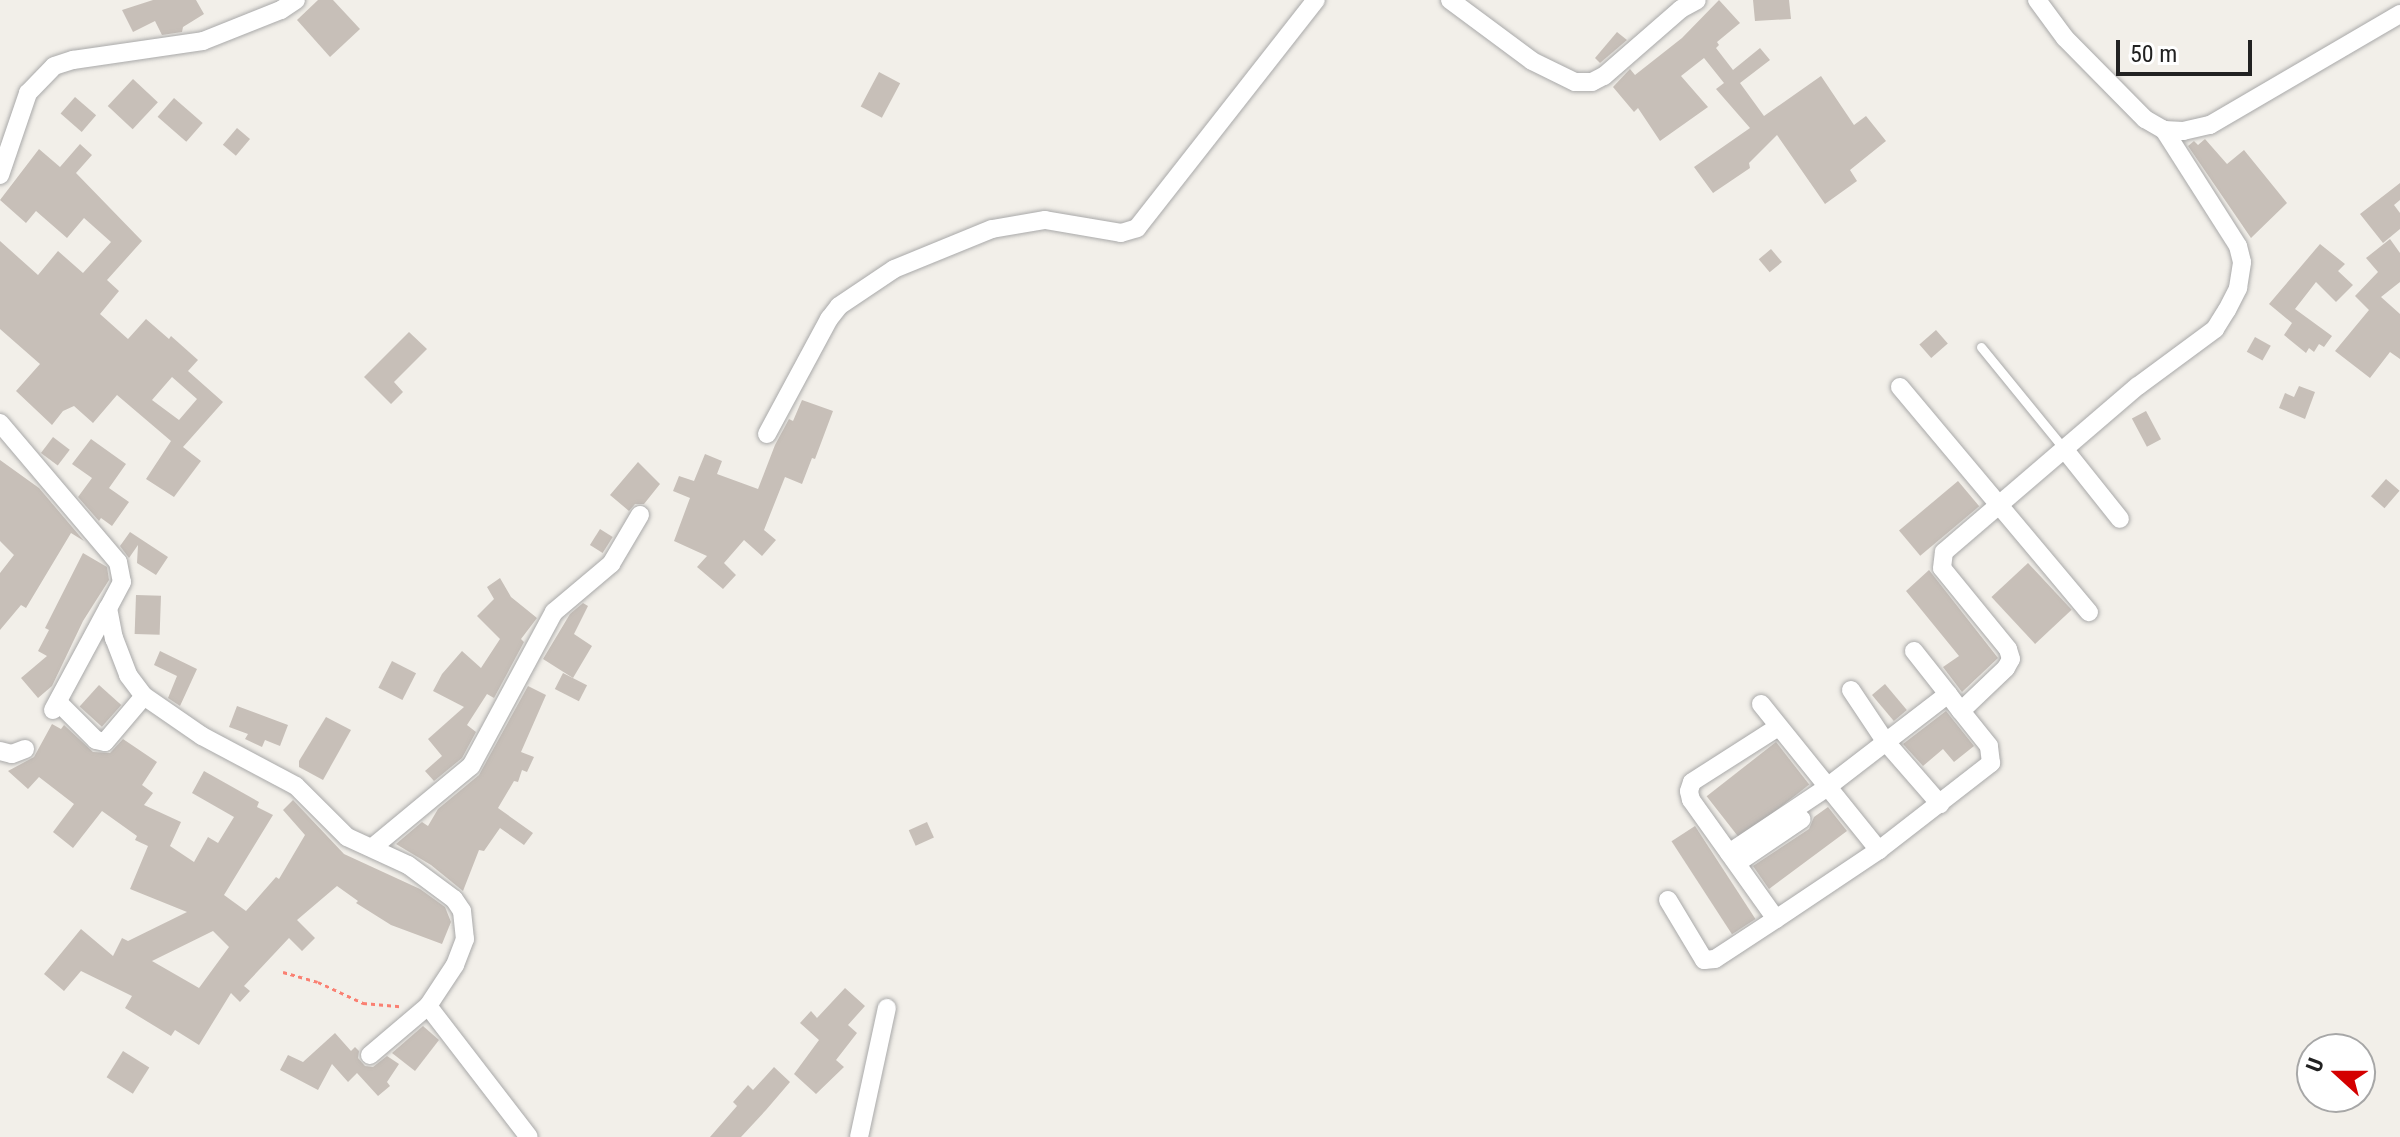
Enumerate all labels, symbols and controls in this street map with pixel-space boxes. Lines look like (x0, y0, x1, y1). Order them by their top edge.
scale bar (2120, 24, 2256, 74)
text: 50 m (2130, 40, 2177, 68)
north arrow (2296, 1033, 2376, 1113)
text: U (2301, 1055, 2329, 1075)

